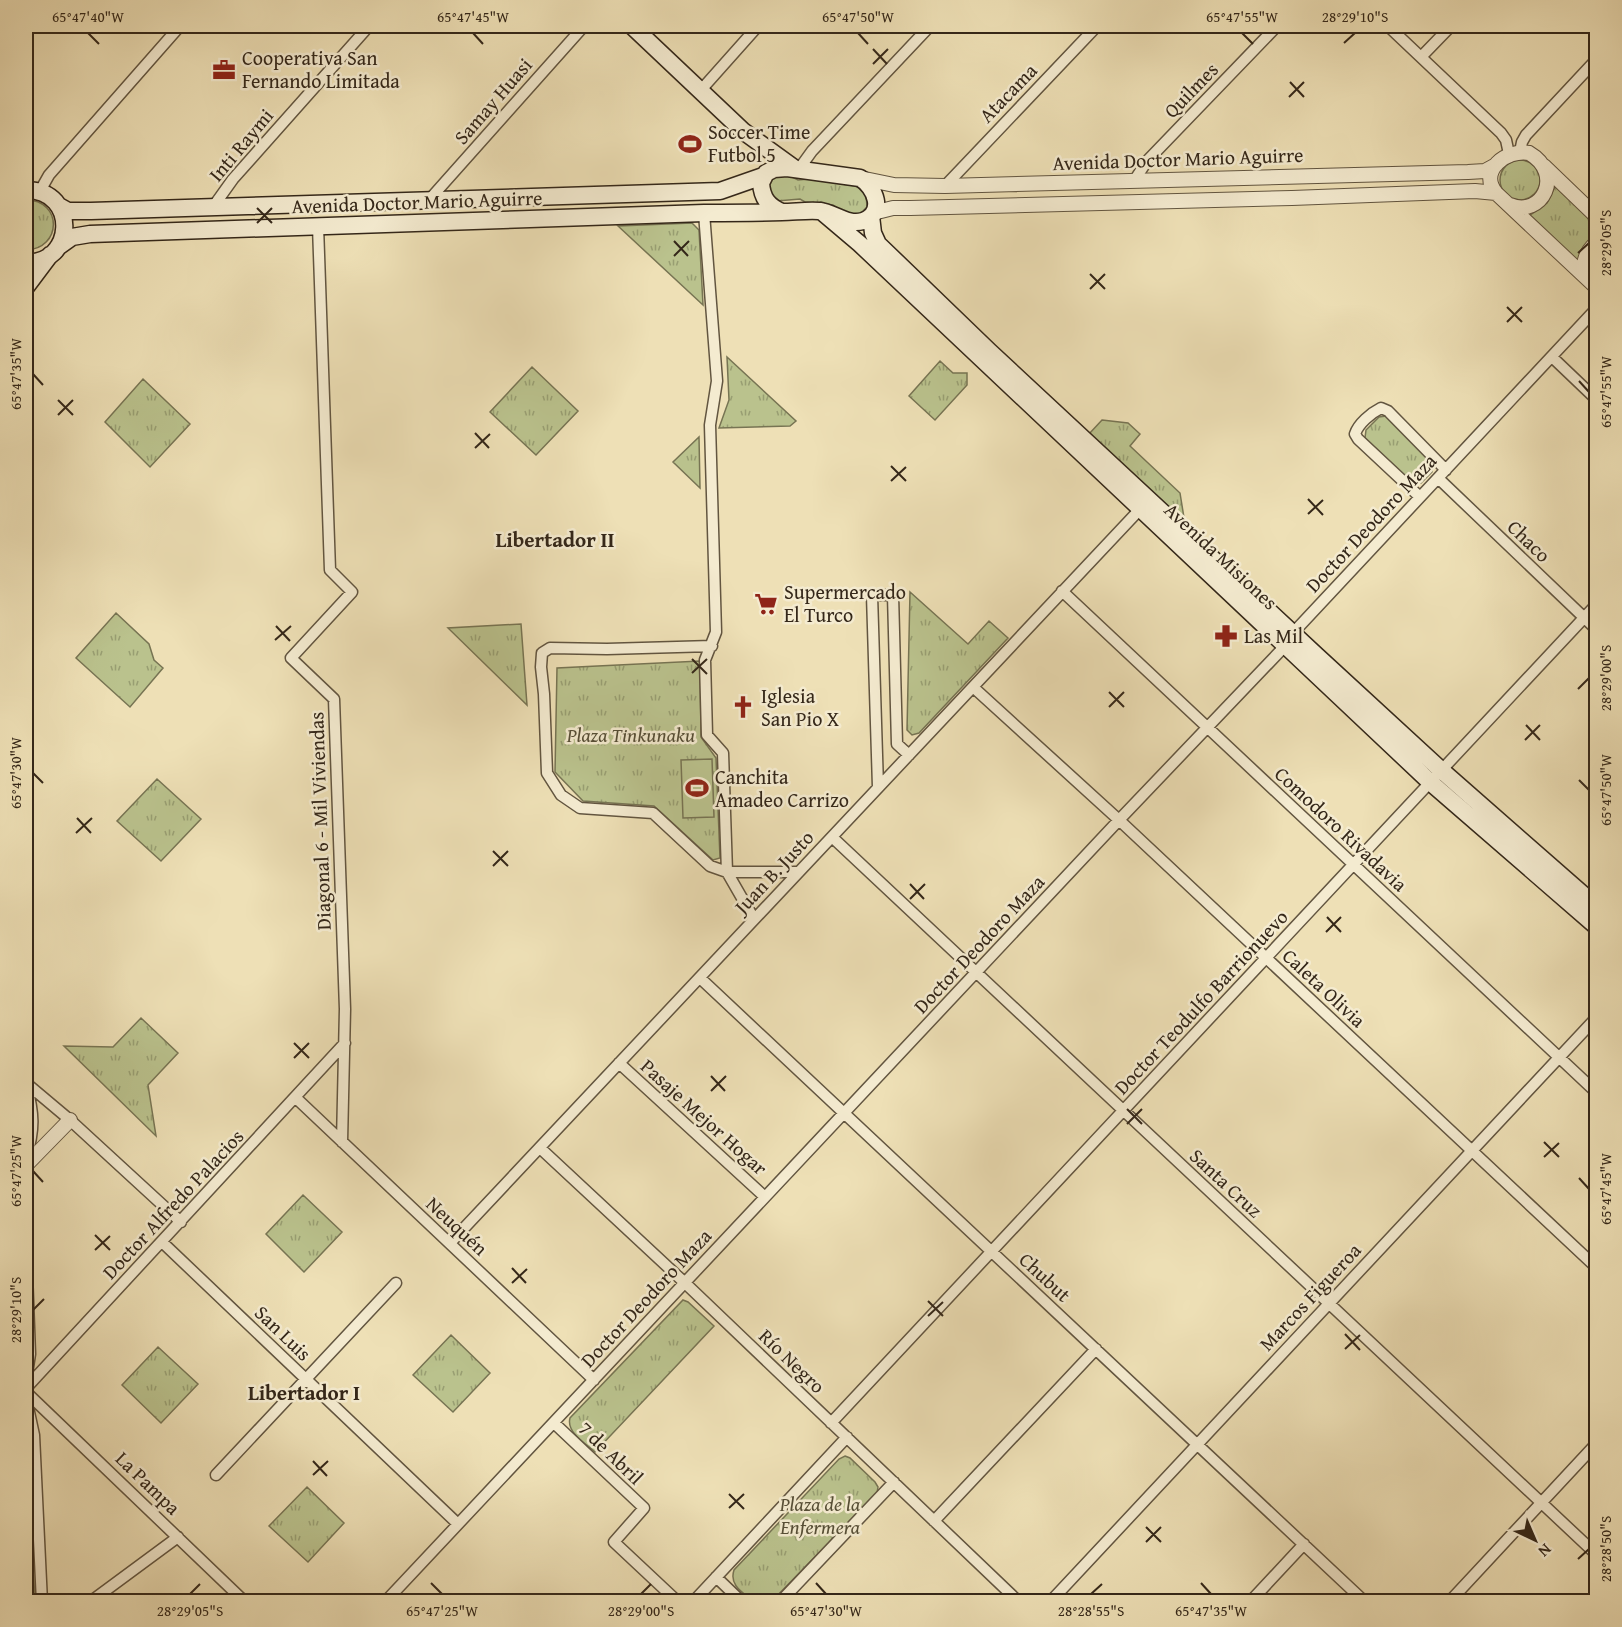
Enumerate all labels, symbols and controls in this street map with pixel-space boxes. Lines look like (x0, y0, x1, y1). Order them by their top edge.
text: 65°47'40"W (52, 6, 124, 27)
text: 65°47'45"W (437, 6, 509, 27)
text: 65°47'50"W (822, 6, 894, 27)
text: 65°47'55"W (1206, 6, 1278, 27)
text: 28°29'10"S (1322, 6, 1388, 27)
place label: Cooperativa San Fernando Limitada (242, 43, 400, 95)
street label: Samay Huasi (447, 51, 539, 150)
street label: Quilmes (1157, 55, 1225, 124)
street label: Atacama (972, 56, 1044, 129)
office icon: Cooperativa San Fernando Limitada (211, 57, 237, 83)
street label: Inti Raymi (201, 102, 280, 187)
place label: Soccer Time Futbol 5 (708, 117, 810, 169)
sports icon: Soccer Time Futbol 5 (677, 131, 703, 157)
street label: Avenida Doctor Mario Aguirre (1052, 140, 1304, 177)
street label: Avenida Doctor Mario Aguirre (291, 183, 543, 220)
text: 28°29'05"S (1595, 210, 1616, 276)
text: 65°47'35"W (5, 338, 26, 410)
text: 65°47'55"W (1595, 356, 1616, 428)
street label: Doctor Deodoro Maza (1299, 446, 1443, 599)
street label: Avenida Misiones (1158, 495, 1285, 616)
street label: Chaco (1501, 513, 1558, 569)
district label: Libertador II (495, 524, 615, 555)
place label: Supermercado El Turco (784, 577, 906, 629)
supermarket icon: Supermercado El Turco (753, 591, 779, 617)
place label: Las Mil (1244, 621, 1304, 650)
pharmacy icon: Las Mil (1213, 623, 1239, 649)
text: 28°29'00"S (1595, 645, 1616, 711)
place label: Iglesia San Pio X (761, 681, 840, 733)
church icon: Iglesia San Pio X (730, 694, 756, 720)
street label: Diagonal 6 - Mil Viviendas (301, 711, 338, 931)
park label: Plaza Tinkunaku (566, 720, 695, 749)
text: 65°47'30"W (5, 737, 26, 809)
text: 65°47'50"W (1595, 754, 1616, 826)
street label: Comodoro Rivadavia (1269, 759, 1415, 898)
place label: Canchita Amadeo Carrizo (715, 762, 849, 814)
sports icon: Canchita Amadeo Carrizo (684, 775, 710, 801)
street label: Juan B. Justo (725, 823, 820, 922)
street label: Doctor Deodoro Maza (907, 867, 1051, 1020)
street label: Doctor Teodulfo Barrionuevo (1107, 903, 1294, 1101)
street label: Caleta Olivia (1276, 941, 1373, 1034)
street label: Pasaje Mejor Hogar (634, 1052, 774, 1182)
street label: Doctor Alfredo Palacios (95, 1122, 250, 1285)
text: 65°47'25"W (5, 1135, 26, 1207)
street label: Santa Cruz (1184, 1141, 1269, 1224)
text: 65°47'45"W (1595, 1153, 1616, 1225)
street label: Neuquén (420, 1189, 495, 1262)
street label: Doctor Deodoro Maza (574, 1221, 718, 1374)
street label: Marcos Figueroa (1252, 1236, 1368, 1357)
street label: Chubut (1013, 1245, 1078, 1308)
text: 28°29'10"S (5, 1277, 26, 1343)
street label: San Luis (248, 1298, 318, 1367)
street label: Río Negro (753, 1322, 832, 1400)
district label: Libertador I (248, 1377, 360, 1408)
street label: 7 de Abril (572, 1414, 651, 1491)
street label: La Pampa (109, 1444, 188, 1521)
park label: Plaza de la Enfermera (779, 1489, 861, 1541)
north arrow (1505, 1510, 1565, 1570)
text: 28°28'50"S (1595, 1516, 1616, 1582)
text: N (1533, 1538, 1558, 1563)
text: 28°29'05"S (157, 1600, 223, 1621)
text: 65°47'25"W (406, 1600, 478, 1621)
text: 28°29'00"S (608, 1600, 674, 1621)
text: 65°47'30"W (790, 1600, 862, 1621)
text: 28°28'55"S (1058, 1600, 1124, 1621)
text: 65°47'35"W (1175, 1600, 1247, 1621)

